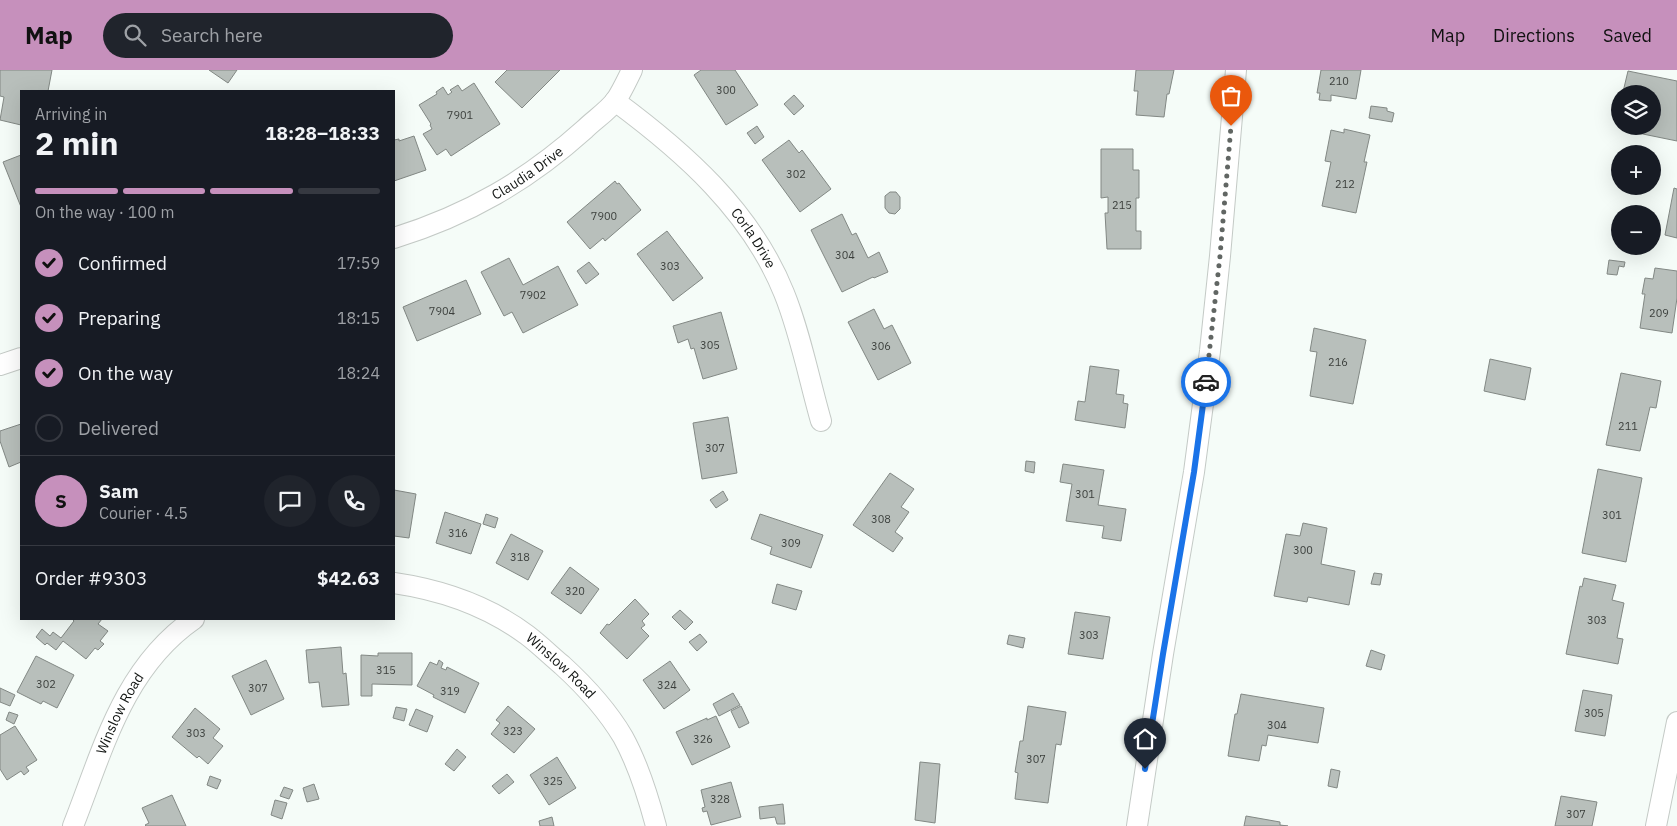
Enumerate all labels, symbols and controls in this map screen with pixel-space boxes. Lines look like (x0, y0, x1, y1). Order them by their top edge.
search box (103, 13, 453, 58)
text: Map (25, 19, 73, 51)
icon: search (121, 21, 149, 49)
text: Search here (161, 23, 263, 47)
text: Map (1430, 24, 1465, 47)
text: Directions (1493, 24, 1575, 47)
text: Saved (1603, 24, 1652, 47)
house number: 210 (1329, 74, 1349, 88)
pin (1210, 75, 1252, 126)
icon: bag (1217, 82, 1245, 110)
house number: 300 (716, 83, 736, 97)
map controls (1611, 85, 1661, 255)
button: layers (1611, 85, 1661, 135)
text: Arriving in (35, 104, 107, 124)
house number: 7901 (447, 108, 474, 122)
text: 18:28–18:33 (265, 121, 380, 145)
text: 2 min (35, 122, 119, 164)
street label: Claudia Drive (488, 142, 567, 204)
button: + (1611, 145, 1661, 195)
house number: 302 (786, 167, 806, 181)
house number: 212 (1335, 177, 1355, 191)
house number: 215 (1112, 198, 1132, 212)
text: On the way · 100 m (35, 202, 174, 222)
street label: Corla Drive (727, 204, 780, 271)
button: − (1611, 205, 1661, 255)
house number: 7900 (591, 209, 617, 223)
house number: 304 (835, 248, 855, 262)
icon: check (35, 249, 63, 277)
text: Confirmed (78, 251, 167, 275)
text: 17:59 (337, 253, 380, 273)
house number: 303 (660, 259, 680, 273)
house number: 7902 (520, 288, 546, 302)
icon: check (35, 304, 63, 332)
house number: 7904 (429, 304, 456, 318)
text: Preparing (78, 306, 160, 330)
house number: 209 (1649, 306, 1669, 320)
text: 18:15 (337, 308, 380, 328)
house number: 305 (700, 338, 720, 352)
house number: 306 (871, 339, 891, 353)
house number: 216 (1328, 355, 1348, 369)
courier (1181, 357, 1231, 407)
icon: check (35, 359, 63, 387)
text: On the way (78, 361, 173, 385)
text: 18:24 (337, 363, 380, 383)
icon: car (1192, 368, 1220, 396)
text: Delivered (78, 416, 159, 440)
house number: 211 (1618, 419, 1638, 433)
house number: 307 (705, 441, 725, 455)
button: chat (264, 475, 316, 527)
button: phone (328, 475, 380, 527)
text: Sam (99, 479, 139, 503)
house number: 301 (1075, 487, 1095, 501)
text: S (55, 489, 67, 513)
text: Courier · 4.5 (99, 503, 188, 523)
house number: 301 (1602, 508, 1622, 522)
house number: 308 (871, 512, 891, 526)
house number: 316 (448, 526, 468, 540)
house number: 309 (781, 536, 801, 550)
house number: 300 (1293, 543, 1313, 557)
house number: 318 (510, 550, 530, 564)
text: Order #9303 (35, 566, 147, 590)
text: $42.63 (317, 566, 380, 590)
house number: 320 (565, 584, 585, 598)
house number: 303 (1587, 613, 1607, 627)
house number: 303 (1079, 628, 1099, 642)
street label: Winslow Road (522, 629, 600, 702)
house number: 315 (376, 663, 396, 677)
street label: Winslow Road (92, 669, 147, 757)
house number: 302 (36, 677, 56, 691)
house number: 324 (657, 678, 677, 692)
house number: 307 (248, 681, 268, 695)
house number: 319 (440, 684, 460, 698)
house number: 305 (1584, 706, 1604, 720)
pin (1124, 718, 1166, 769)
house number: 304 (1267, 718, 1287, 732)
house number: 323 (503, 724, 523, 738)
icon: home (1131, 725, 1159, 753)
house number: 303 (186, 726, 206, 740)
house number: 326 (693, 732, 713, 746)
house number: 307 (1026, 752, 1046, 766)
house number: 325 (543, 774, 563, 788)
house number: 328 (710, 792, 730, 806)
house number: 307 (1566, 807, 1586, 821)

